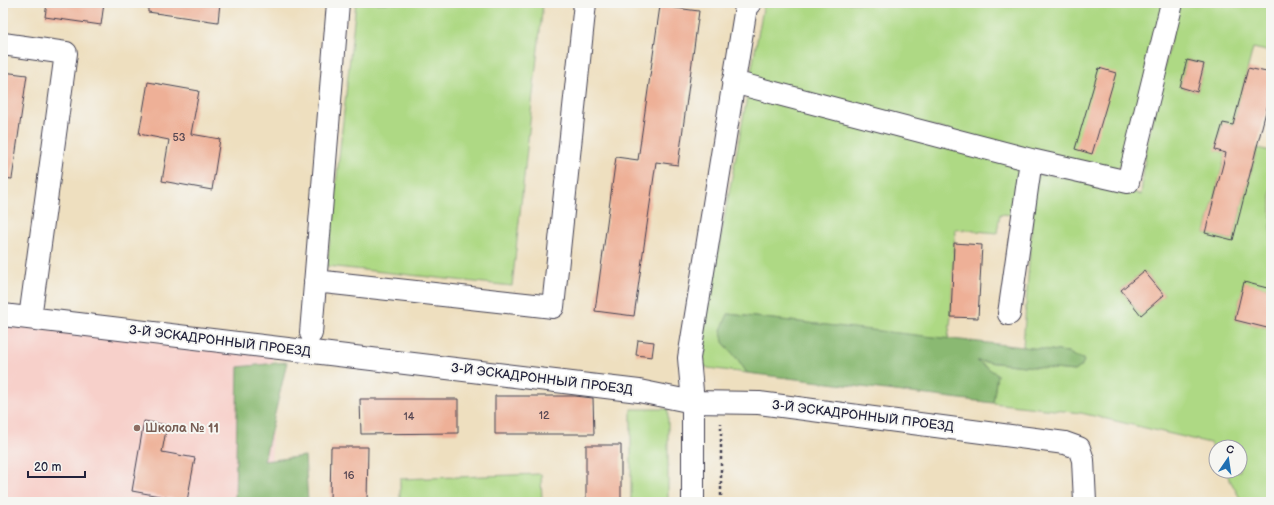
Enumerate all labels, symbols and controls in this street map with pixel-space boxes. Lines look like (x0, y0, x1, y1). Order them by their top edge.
house number: 53 (172, 131, 186, 144)
street label: 3-Й ЭСКАДРОННЫЙ ПРОЕЗД (128, 322, 312, 360)
street label: 3-Й ЭСКАДРОННЫЙ ПРОЕЗД (450, 360, 634, 398)
street label: 3-Й ЭСКАДРОННЫЙ ПРОЕЗД (771, 397, 955, 435)
house number: 12 (539, 409, 550, 422)
house number: 14 (404, 410, 415, 423)
place label: Школа № 11 (145, 420, 219, 436)
marker: Школа № 11 (132, 423, 142, 433)
north arrow (1208, 439, 1248, 479)
text: С (1225, 443, 1236, 457)
scale bar (28, 453, 85, 479)
text: 20 m (34, 460, 61, 475)
house number: 16 (344, 469, 355, 482)

